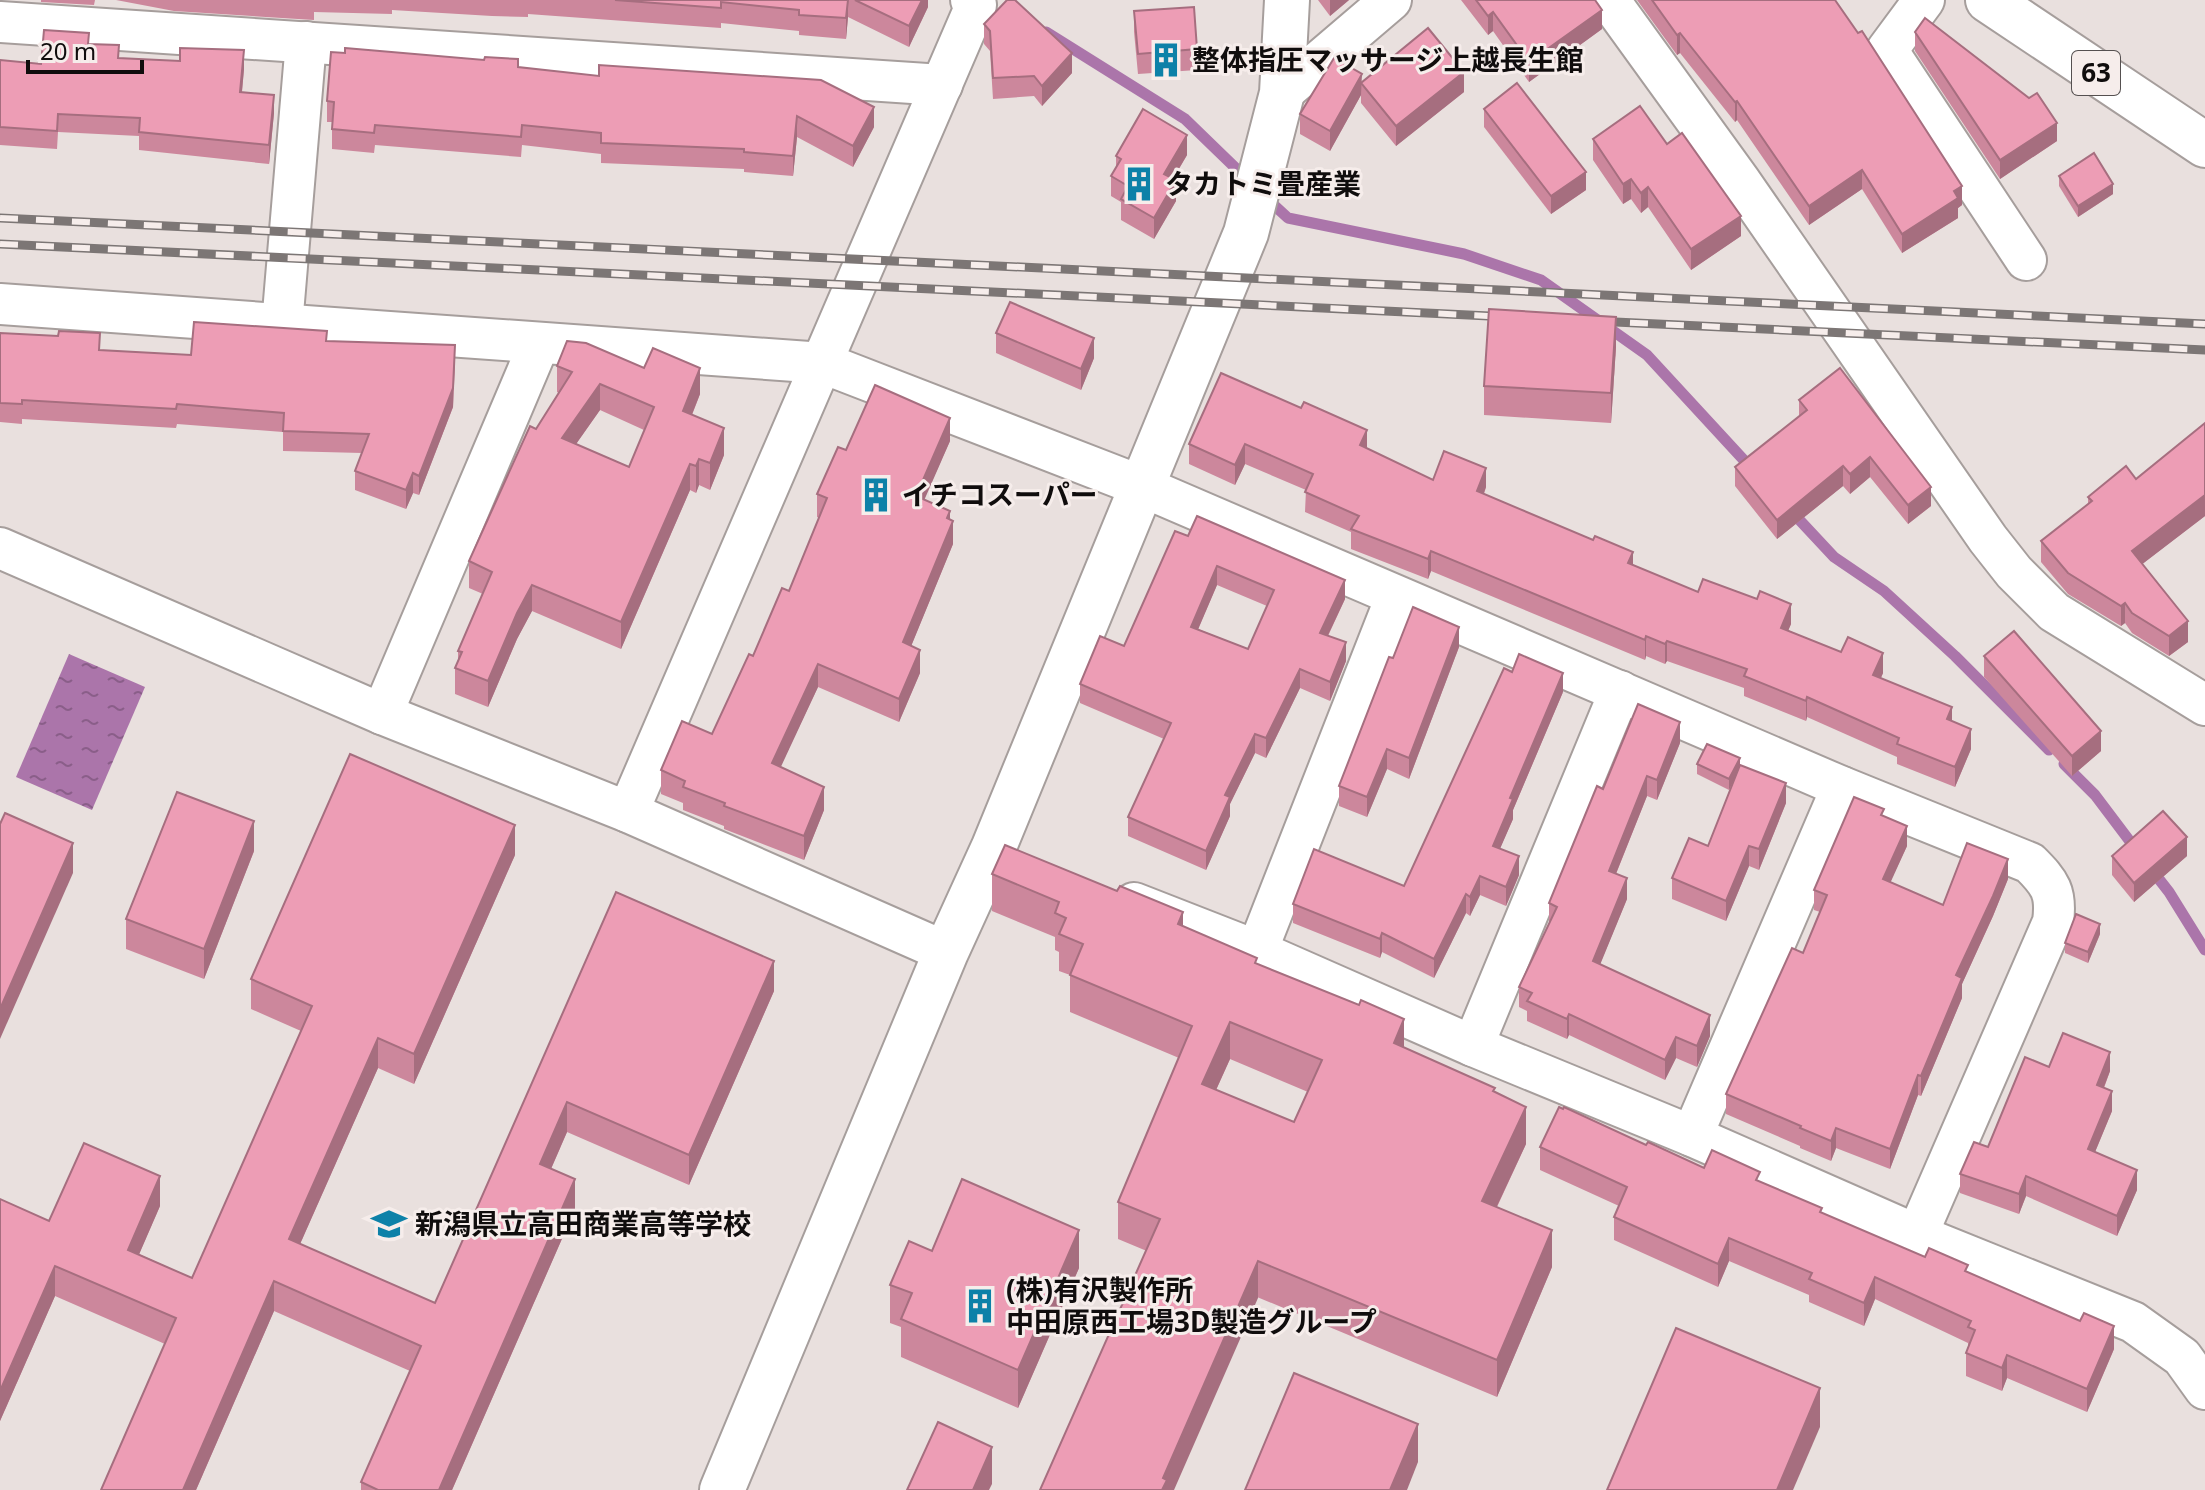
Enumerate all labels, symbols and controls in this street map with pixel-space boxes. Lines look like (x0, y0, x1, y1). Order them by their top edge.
scale bar (28, 24, 142, 74)
text: 20 m (40, 34, 96, 67)
place label: 整体指圧マッサージ上越長生館 (1192, 40, 1583, 78)
building icon: 整体指圧マッサージ上越長生館 (1147, 41, 1185, 79)
road number: 63 (2072, 51, 2120, 95)
place label: タカトミ畳産業 (1165, 164, 1361, 202)
building icon: タカトミ畳産業 (1120, 165, 1158, 203)
place label: イチコスーパー (902, 475, 1098, 513)
building icon: イチコスーパー (857, 476, 895, 514)
place label: 新潟県立高田商業高等学校 (415, 1204, 751, 1242)
school or university icon: 新潟県立高田商業高等学校 (370, 1205, 408, 1243)
place label: (株)有沢製作所 中田原西工場3D製造グループ (1006, 1270, 1377, 1340)
building icon: (株)有沢製作所 中田原西工場3D製造グループ (961, 1287, 999, 1325)

